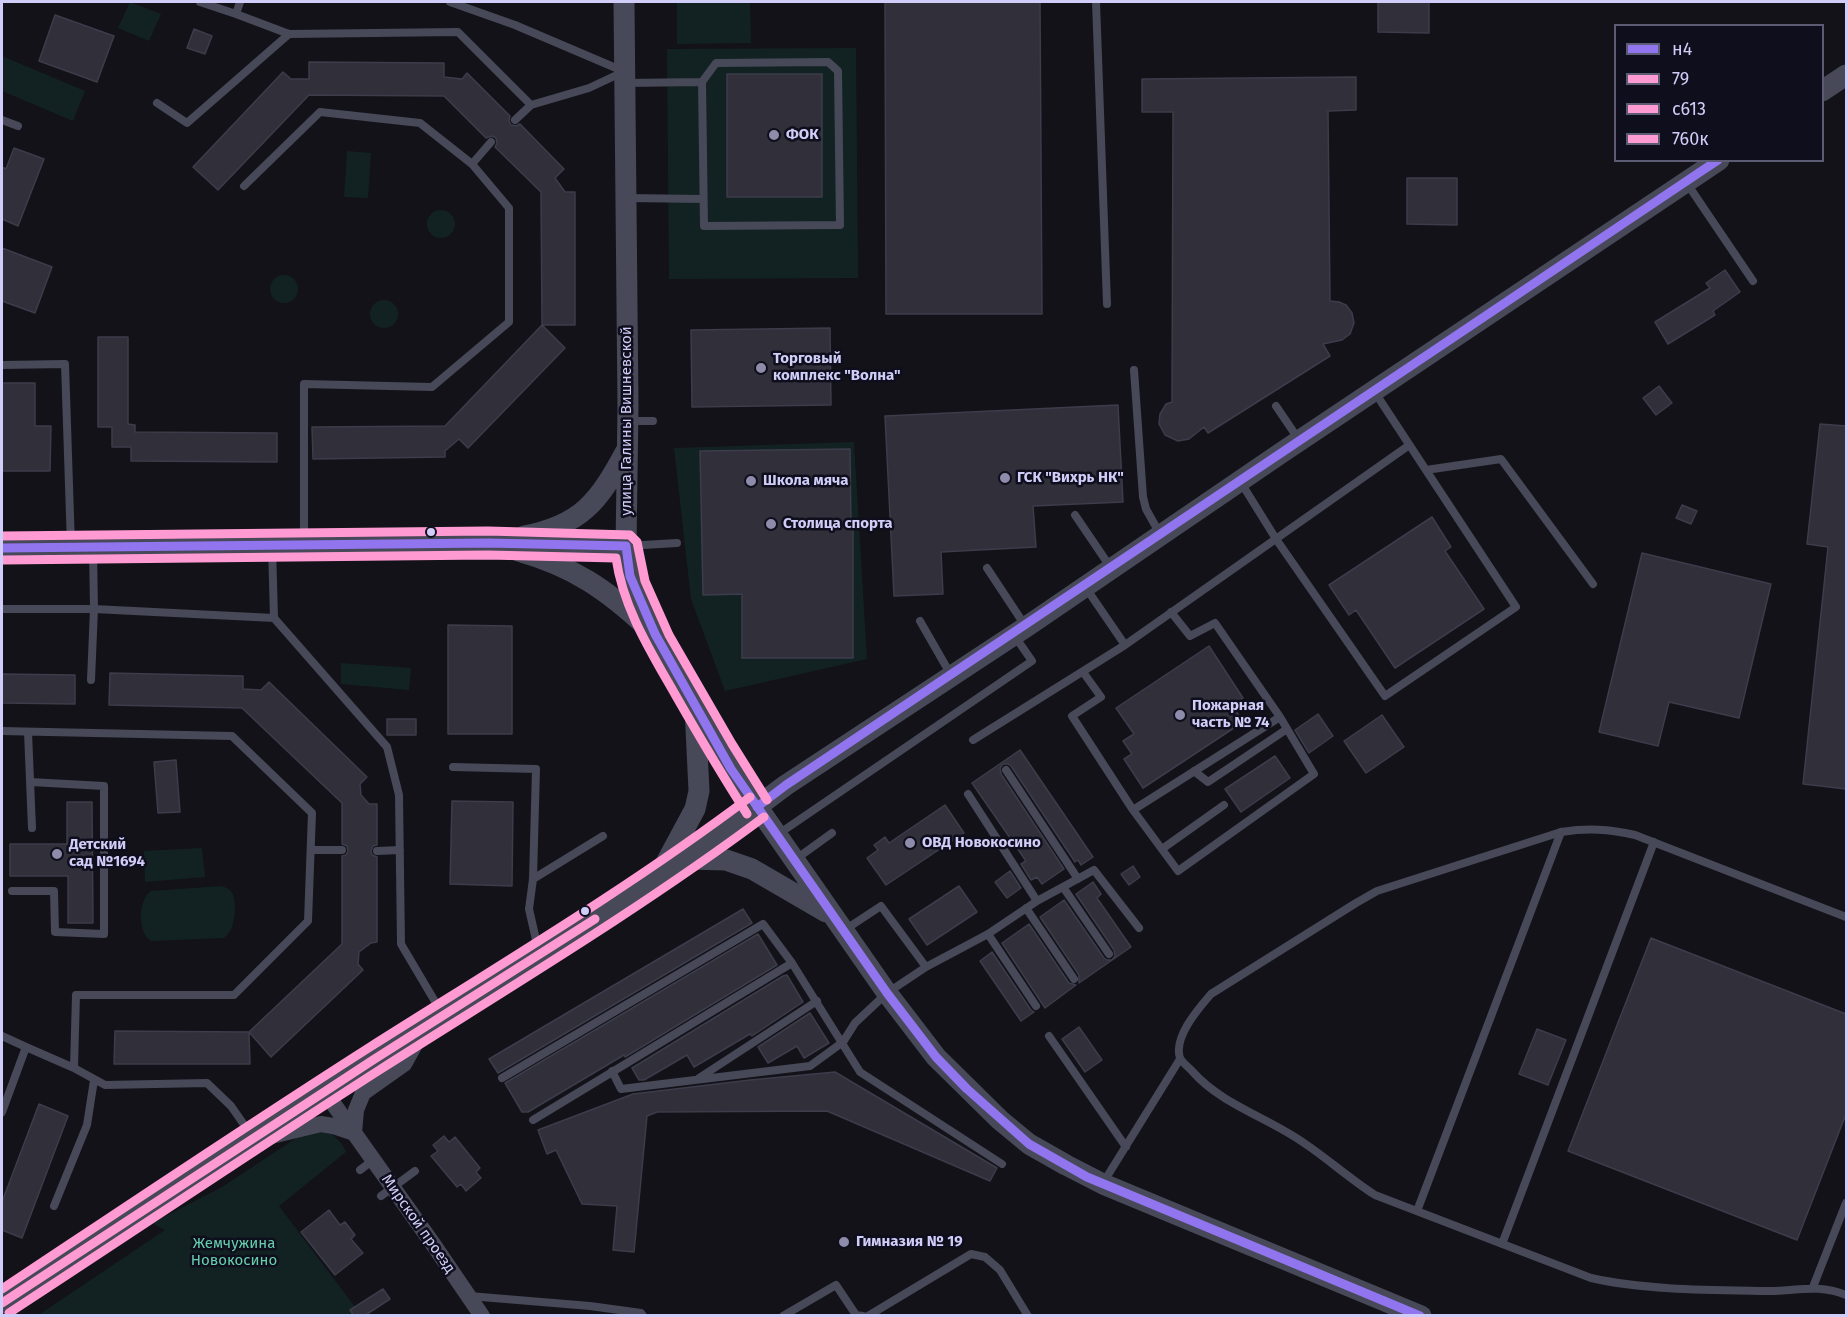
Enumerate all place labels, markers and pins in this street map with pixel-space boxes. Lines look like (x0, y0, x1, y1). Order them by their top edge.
place label: ФОК (786, 126, 819, 144)
marker: ФОК (767, 128, 781, 142)
place label: Торговый комплекс "Волна" (773, 350, 901, 385)
marker: Торговый комплекс "Волна" (754, 361, 768, 375)
place label: ГСК "Вихрь НК" (1017, 469, 1124, 487)
marker: ГСК "Вихрь НК" (998, 471, 1012, 485)
place label: Школа мяча (763, 472, 849, 490)
marker: Школа мяча (744, 474, 758, 488)
place label: Столица спорта (783, 515, 892, 533)
marker: Столица спорта (764, 517, 778, 531)
unlabelled marker (425, 526, 437, 538)
place label: Пожарная часть № 74 (1192, 697, 1270, 732)
marker: Пожарная часть № 74 (1173, 708, 1187, 722)
place label: ОВД Новокосино (922, 834, 1041, 852)
place label: Детский сад №1694 (69, 836, 145, 871)
marker: ОВД Новокосино (903, 836, 917, 850)
marker: Детский сад №1694 (50, 847, 64, 861)
unlabelled marker (579, 905, 591, 917)
place label: Гимназия № 19 (856, 1233, 963, 1251)
marker: Гимназия № 19 (837, 1235, 851, 1249)

